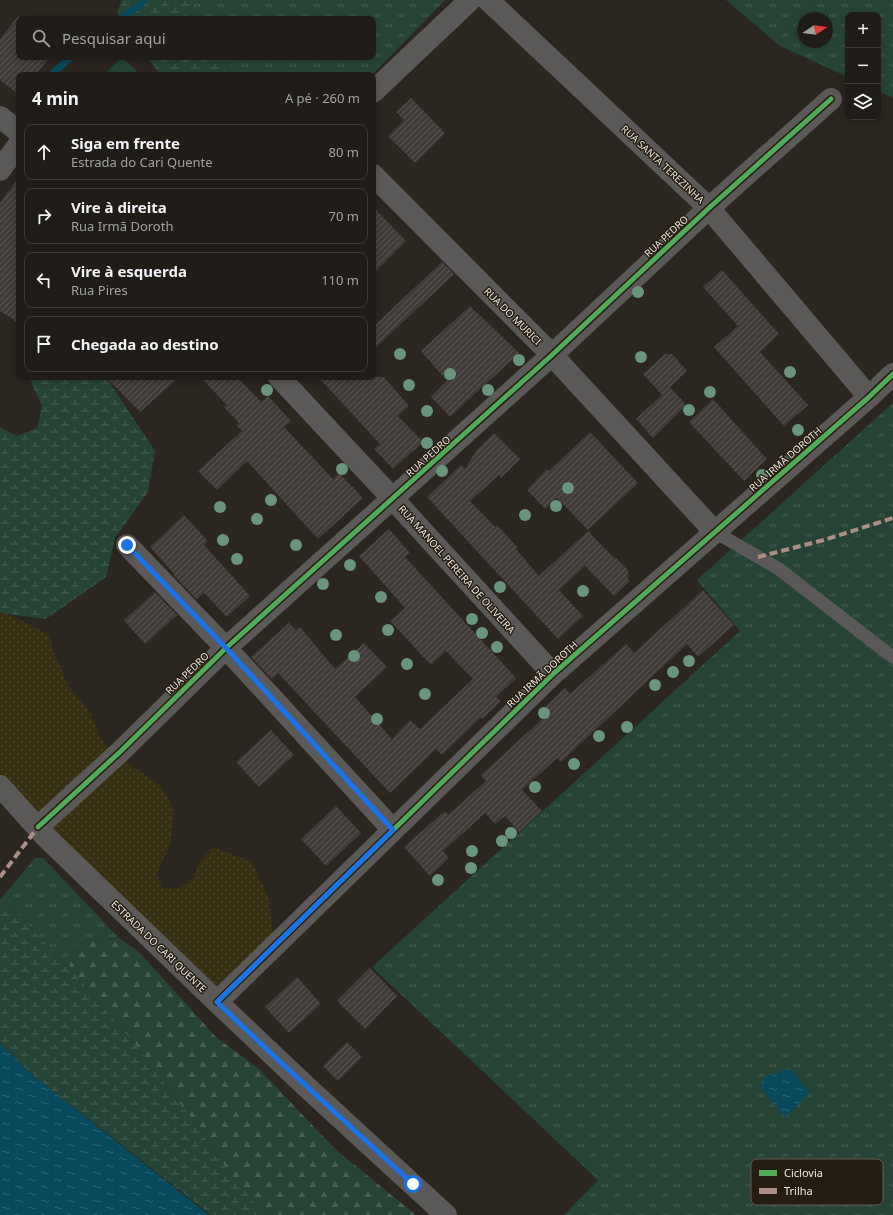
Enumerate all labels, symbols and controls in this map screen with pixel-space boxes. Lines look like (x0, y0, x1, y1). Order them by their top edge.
north arrow (797, 12, 833, 48)
map controls (845, 12, 881, 120)
button: + (845, 12, 881, 48)
search box (16, 16, 376, 60)
icon: search (30, 27, 52, 49)
text: Pesquisar aqui (62, 28, 166, 48)
button: − (845, 48, 881, 84)
button: layers (845, 84, 881, 120)
text: 4 min (32, 87, 79, 110)
text: A pé · 260 m (285, 89, 360, 107)
street label: RUA SANTA TEREZINHA (618, 122, 708, 207)
text: Siga em frente (71, 133, 180, 153)
icon: ahead (33, 141, 55, 163)
text: 80 m (329, 143, 359, 161)
text: Estrada do Cari Quente (71, 153, 213, 171)
text: Vire à direita (71, 197, 167, 217)
icon: right (33, 205, 55, 227)
text: 70 m (329, 207, 359, 225)
street label: RUA PEDRO (641, 212, 691, 260)
text: Rua Irmã Doroth (71, 217, 173, 235)
text: Vire à esquerda (71, 261, 187, 281)
icon: left (33, 269, 55, 291)
text: 110 m (321, 271, 359, 289)
text: Rua Pires (71, 281, 128, 299)
street label: RUA DO MURICI (481, 284, 545, 348)
icon: arrive (33, 333, 55, 355)
text: Chegada ao destino (71, 334, 219, 354)
street label: RUA IRMÃ DOROTH (746, 424, 824, 494)
street label: RUA PEDRO (403, 432, 453, 480)
street label: RUA MANOEL PEREIRA DE OLIVEIRA (396, 502, 519, 637)
route end (118, 536, 136, 554)
street label: RUA IRMÃ DOROTH (504, 638, 580, 710)
street label: RUA PEDRO (162, 649, 212, 697)
street label: ESTRADA DO CARI QUENTE (108, 897, 210, 995)
legend (751, 1159, 883, 1205)
text: Ciclovia (784, 1165, 823, 1180)
route start (404, 1175, 422, 1193)
text: Trilha (784, 1183, 813, 1198)

